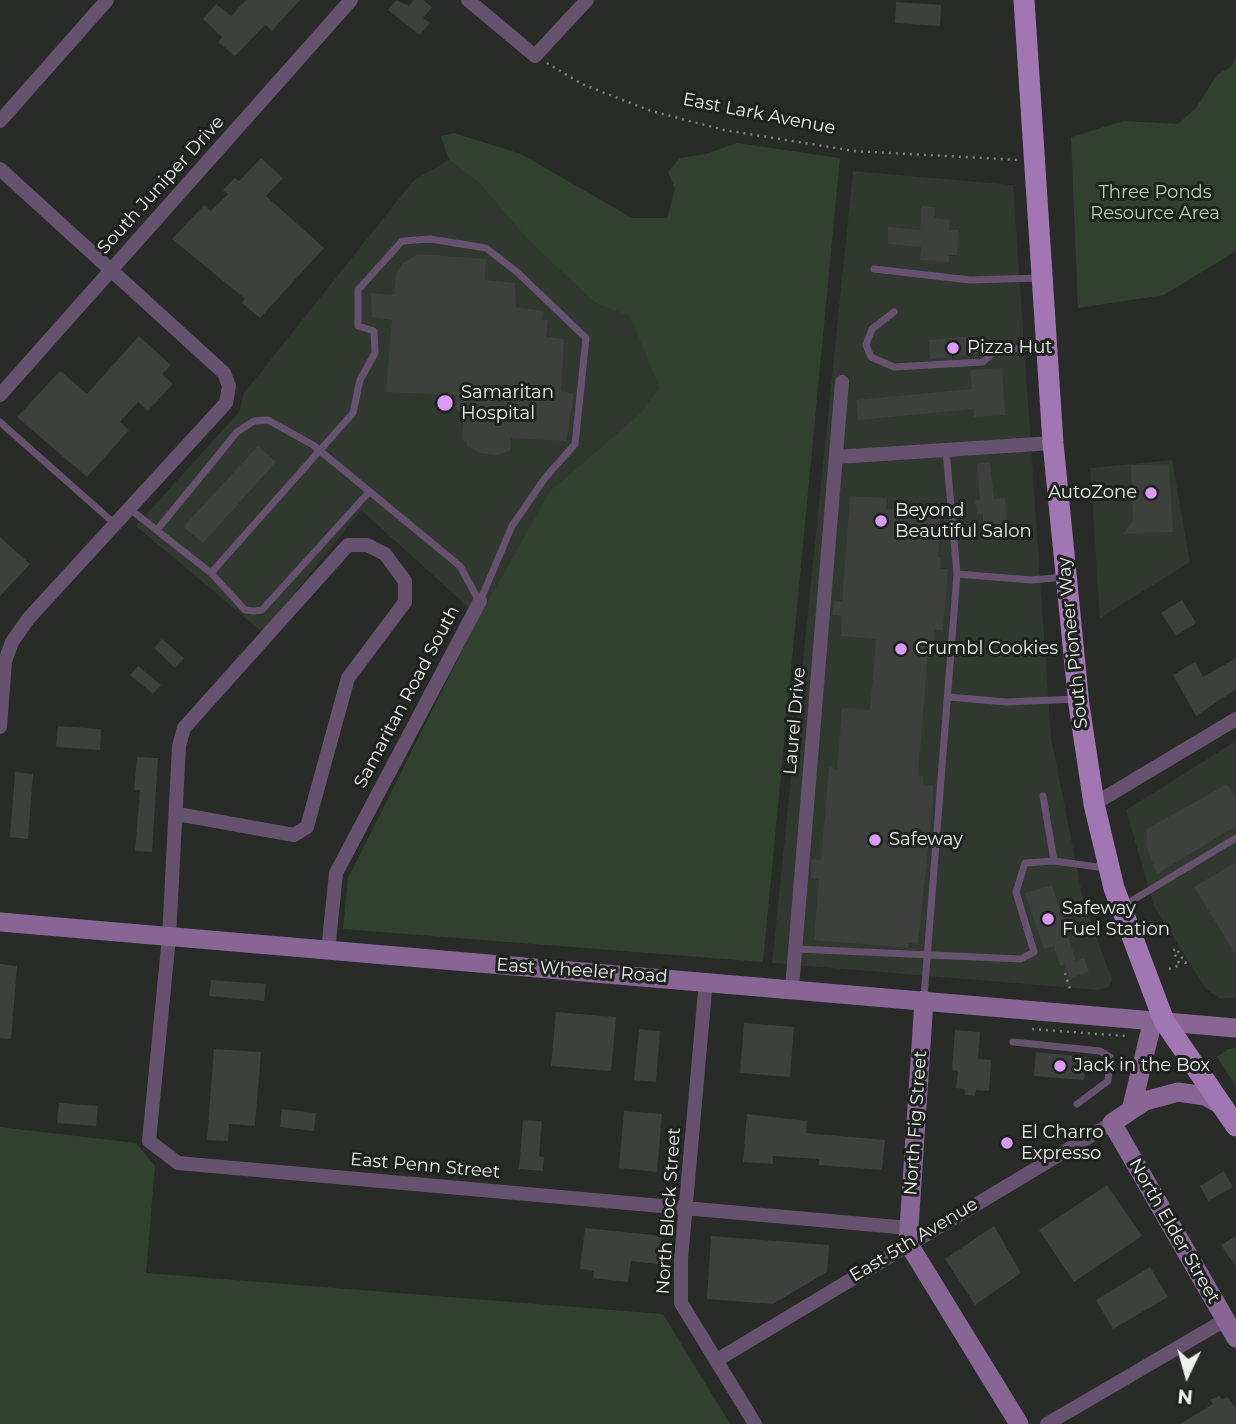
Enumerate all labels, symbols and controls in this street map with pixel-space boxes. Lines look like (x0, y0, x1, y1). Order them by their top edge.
street label: East Lark Avenue (681, 89, 837, 139)
street label: South Juniper Drive (93, 111, 229, 259)
park label: Three Ponds Resource Area (1090, 182, 1220, 224)
place label: Pizza Hut (967, 337, 1053, 359)
marker: Pizza Hut (945, 340, 961, 356)
place label: Samaritan Hospital (461, 382, 554, 424)
marker: Samaritan Hospital (435, 393, 455, 413)
place label: AutoZone (1048, 482, 1137, 504)
marker: AutoZone (1143, 485, 1159, 501)
place label: Beyond Beautiful Salon (895, 500, 1032, 542)
marker: Beyond Beautiful Salon (873, 513, 889, 529)
street label: South Pioneer Way (1053, 556, 1093, 730)
street label: Samaritan Road South (350, 602, 464, 792)
place label: Crumbl Cookies (915, 638, 1058, 660)
marker: Crumbl Cookies (893, 641, 909, 657)
street label: Laurel Drive (780, 666, 810, 776)
place label: Safeway (889, 829, 963, 851)
marker: Safeway (867, 832, 883, 848)
place label: Safeway Fuel Station (1062, 898, 1170, 940)
marker: Safeway Fuel Station (1040, 911, 1056, 927)
street label: East Wheeler Road (496, 954, 668, 988)
street label: North Fig Street (900, 1050, 932, 1196)
place label: Jack in the Box (1074, 1055, 1210, 1077)
marker: Jack in the Box (1052, 1058, 1068, 1074)
place label: El Charro Expresso (1021, 1122, 1104, 1164)
street label: North Block Street (652, 1127, 686, 1295)
marker: El Charro Expresso (999, 1135, 1015, 1151)
street label: East Penn Street (349, 1149, 501, 1183)
street label: North Elder Street (1124, 1155, 1224, 1307)
street label: East 5th Avenue (846, 1193, 982, 1287)
north arrow (1152, 1340, 1222, 1410)
text: N (1176, 1384, 1194, 1409)

